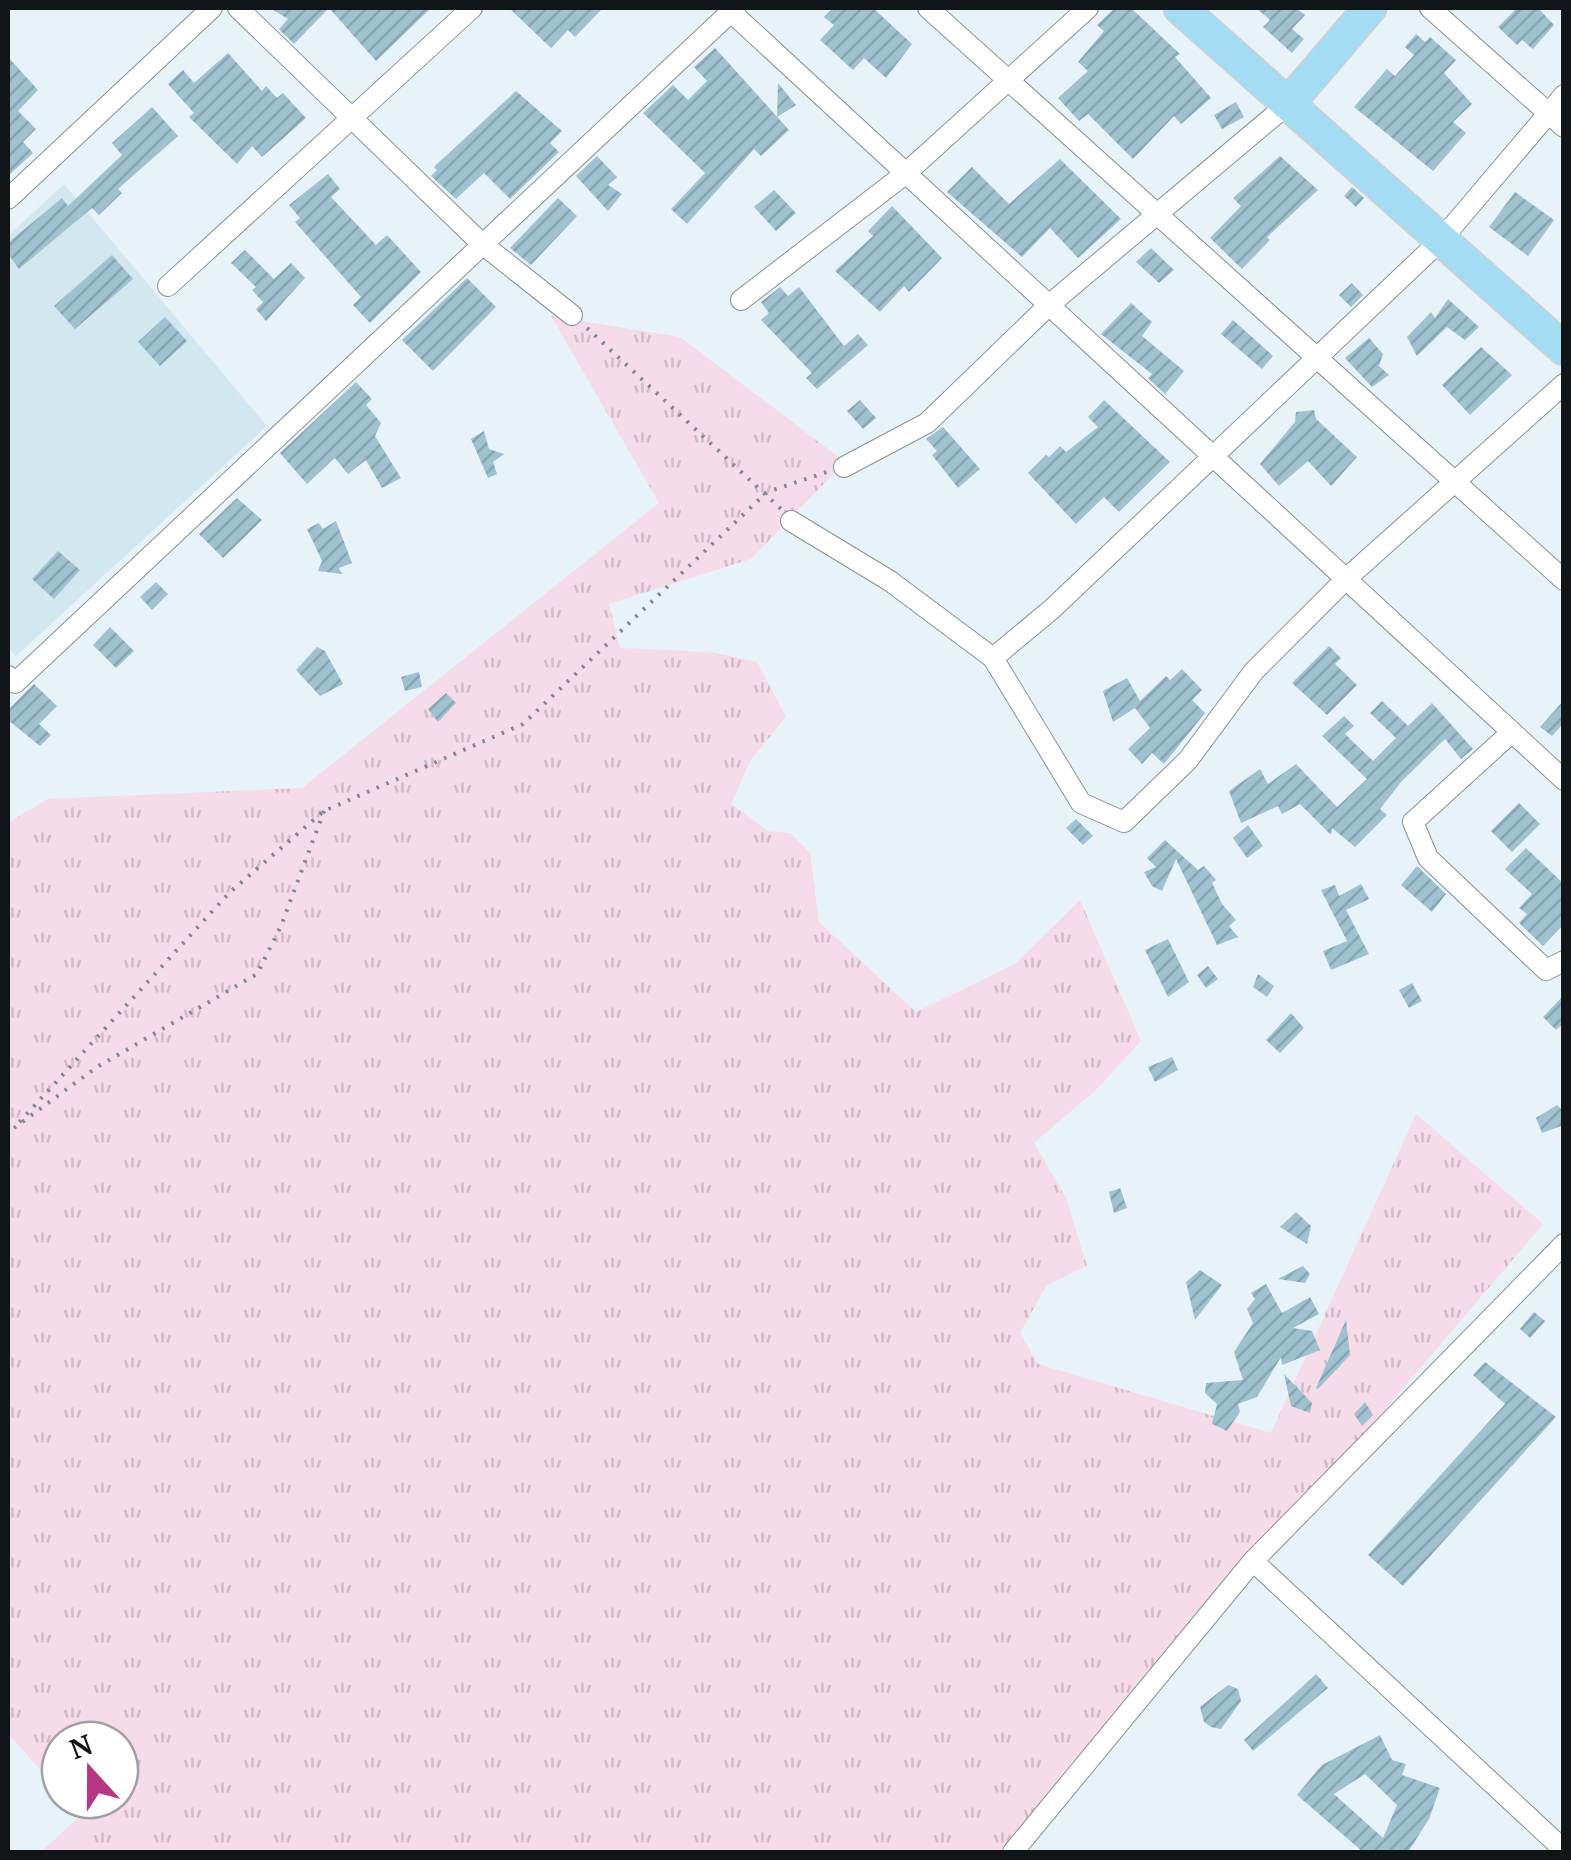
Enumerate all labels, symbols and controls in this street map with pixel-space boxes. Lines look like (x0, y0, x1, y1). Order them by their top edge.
north arrow (40, 1720, 140, 1820)
text: N (64, 1725, 97, 1767)

